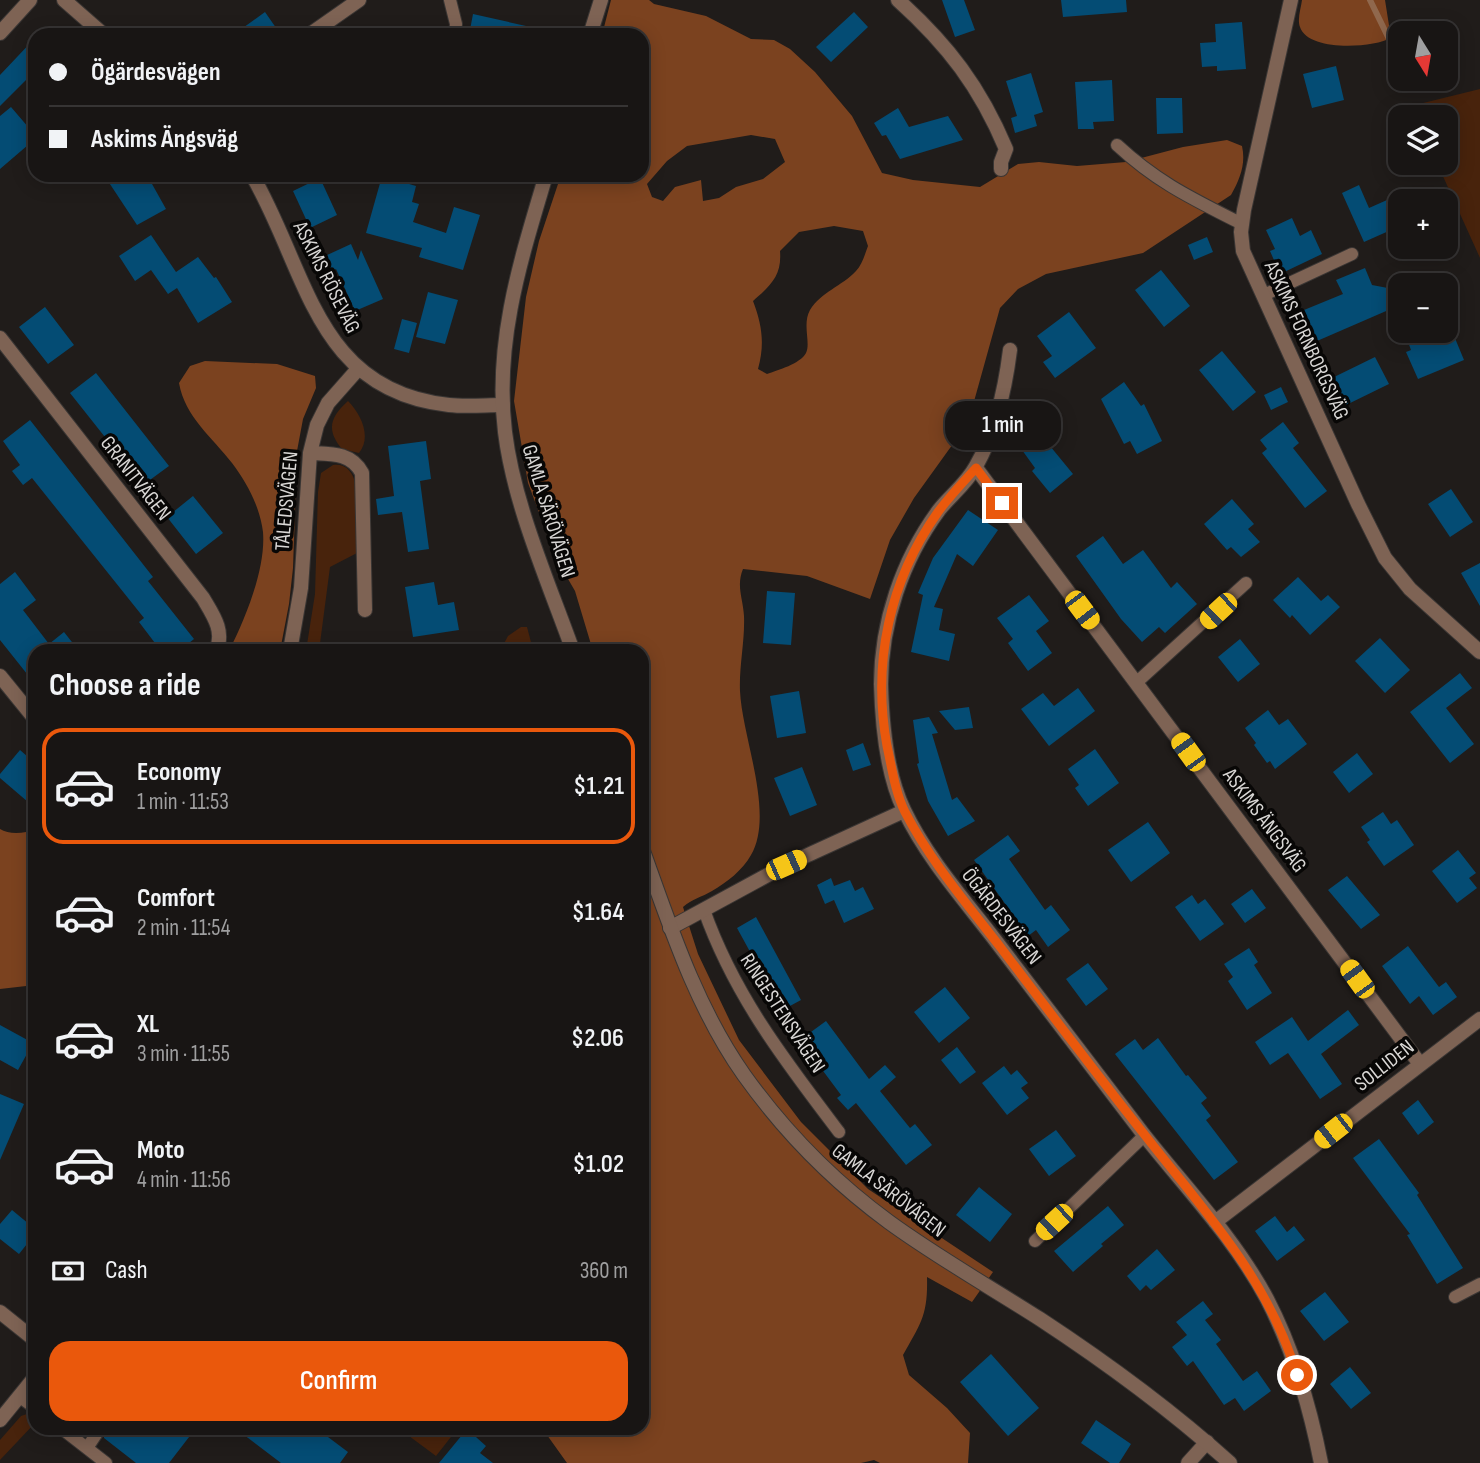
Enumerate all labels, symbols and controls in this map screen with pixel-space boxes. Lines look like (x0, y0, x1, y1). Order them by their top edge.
north arrow (1388, 21, 1458, 91)
map controls (1388, 21, 1458, 343)
text: Ögärdesvägen (91, 57, 221, 88)
button: layers (1388, 105, 1458, 175)
text: Askims Ängsväg (91, 124, 238, 155)
button: + (1388, 189, 1458, 259)
street label: ASKIMS RÖSEVÄG (287, 216, 365, 337)
street label: ASKIMS FORNBORGSVÄG (1258, 256, 1354, 423)
button: − (1388, 273, 1458, 343)
callout: 1 min (944, 402, 1060, 450)
text: 1 min (982, 411, 1024, 439)
street label: GRANITVÄGEN (95, 431, 176, 525)
street label: GAMLA SÄRÖVÄGEN (516, 442, 581, 581)
street label: TÅLEDSVÄGEN (270, 450, 303, 552)
route end (986, 487, 1018, 519)
car (1061, 587, 1104, 633)
car (1196, 589, 1241, 633)
text: Choose a ride (49, 666, 201, 705)
car (1168, 729, 1209, 775)
icon: car (53, 755, 116, 818)
text: Economy (137, 757, 221, 788)
street label: ASKIMS ÄNGSVÄG (1217, 763, 1312, 877)
text: $1.21 (573, 771, 624, 802)
text: 1 min · 11:53 (137, 788, 229, 816)
car (763, 847, 810, 883)
street label: ÖGÄRDESVÄGEN (956, 863, 1047, 969)
icon: car (53, 881, 116, 944)
text: Comfort (137, 883, 215, 914)
text: $1.64 (572, 897, 624, 928)
text: 2 min · 11:54 (137, 914, 230, 942)
street label: RINGESTENSVÄGEN (735, 949, 830, 1078)
car (1337, 956, 1378, 1002)
icon: car (53, 1007, 116, 1070)
text: XL (137, 1009, 159, 1040)
text: $2.06 (571, 1023, 624, 1054)
street label: SOLLIDEN (1350, 1034, 1419, 1096)
text: 3 min · 11:55 (137, 1040, 230, 1068)
car (1310, 1110, 1357, 1152)
icon: car (53, 1133, 116, 1196)
text: Moto (137, 1135, 185, 1166)
street label: GAMLA SÄRÖVÄGEN (827, 1138, 951, 1243)
text: $1.02 (572, 1149, 624, 1180)
text: 4 min · 11:56 (137, 1166, 231, 1194)
car (1032, 1200, 1077, 1244)
icon: cash (49, 1252, 87, 1290)
text: Cash (105, 1255, 148, 1286)
text: 360 m (580, 1257, 628, 1285)
button: Confirm (49, 1341, 628, 1421)
route start (1281, 1359, 1313, 1391)

